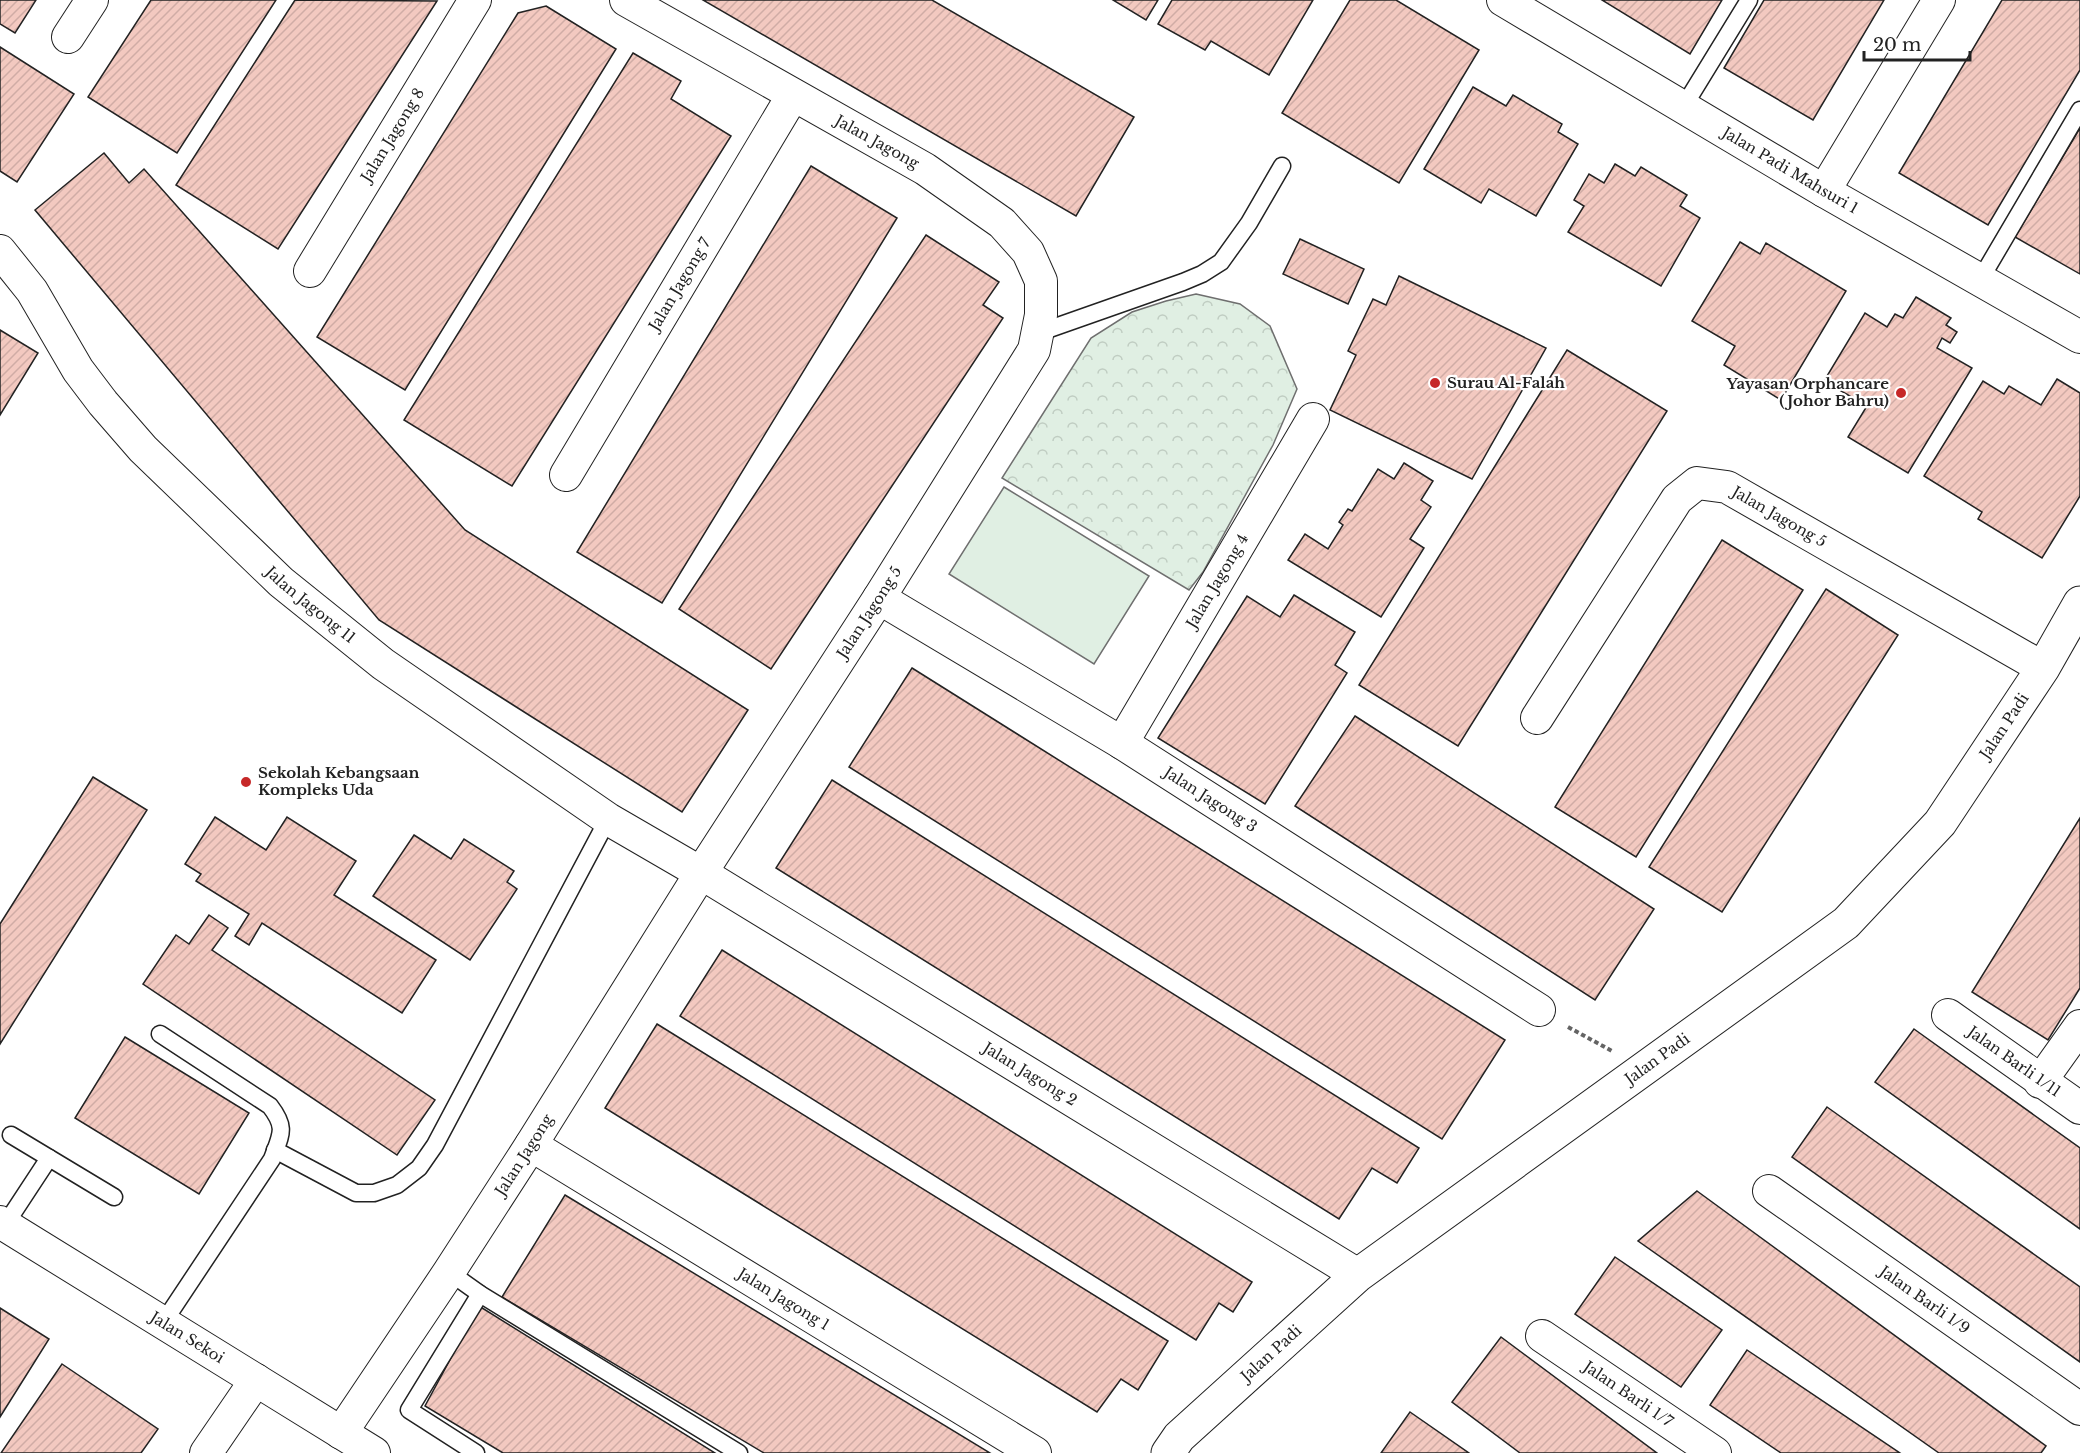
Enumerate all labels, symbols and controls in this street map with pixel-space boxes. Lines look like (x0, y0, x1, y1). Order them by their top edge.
scale bar (1864, 24, 1970, 62)
text: 20 m (1873, 34, 1921, 56)
street label: Jalan Jagong 8 (355, 84, 428, 187)
street label: Jalan Jagong (830, 110, 924, 173)
street label: Jalan Padi Mahsuri 1 (1717, 122, 1862, 218)
street label: Jalan Jagong 7 (643, 234, 715, 336)
place label: Surau Al-Falah (1447, 373, 1565, 392)
place label: Yayasan Orphancare (Johor Bahru) (1726, 374, 1889, 410)
marker: Surau Al-Falah (1428, 376, 1442, 390)
marker: Yayasan Orphancare (Johor Bahru) (1894, 386, 1908, 400)
street label: Jalan Jagong 5 (1727, 481, 1830, 551)
street label: Jalan Jagong 4 (1181, 530, 1252, 633)
street label: Jalan Jagong 11 (260, 561, 360, 647)
street label: Jalan Jagong 5 (831, 562, 906, 664)
street label: Jalan Padi (1974, 689, 2033, 764)
street label: Jalan Jagong 3 (1159, 761, 1261, 836)
place label: Sekolah Kebangsaan Kompleks Uda (258, 763, 420, 799)
marker: Sekolah Kebangsaan Kompleks Uda (239, 775, 253, 789)
street label: Jalan Barli 1/11 (1962, 1021, 2065, 1101)
street label: Jalan Padi (1619, 1029, 1693, 1090)
street label: Jalan Jagong 2 (978, 1037, 1081, 1110)
street label: Jalan Jagong (490, 1109, 558, 1201)
street label: Jalan Barli 1/9 (1874, 1260, 1974, 1338)
street label: Jalan Jagong 1 (733, 1263, 833, 1334)
street label: Jalan Sekoi (145, 1306, 228, 1367)
street label: Jalan Padi (1235, 1321, 1305, 1387)
street label: Jalan Barli 1/7 (1578, 1356, 1677, 1431)

